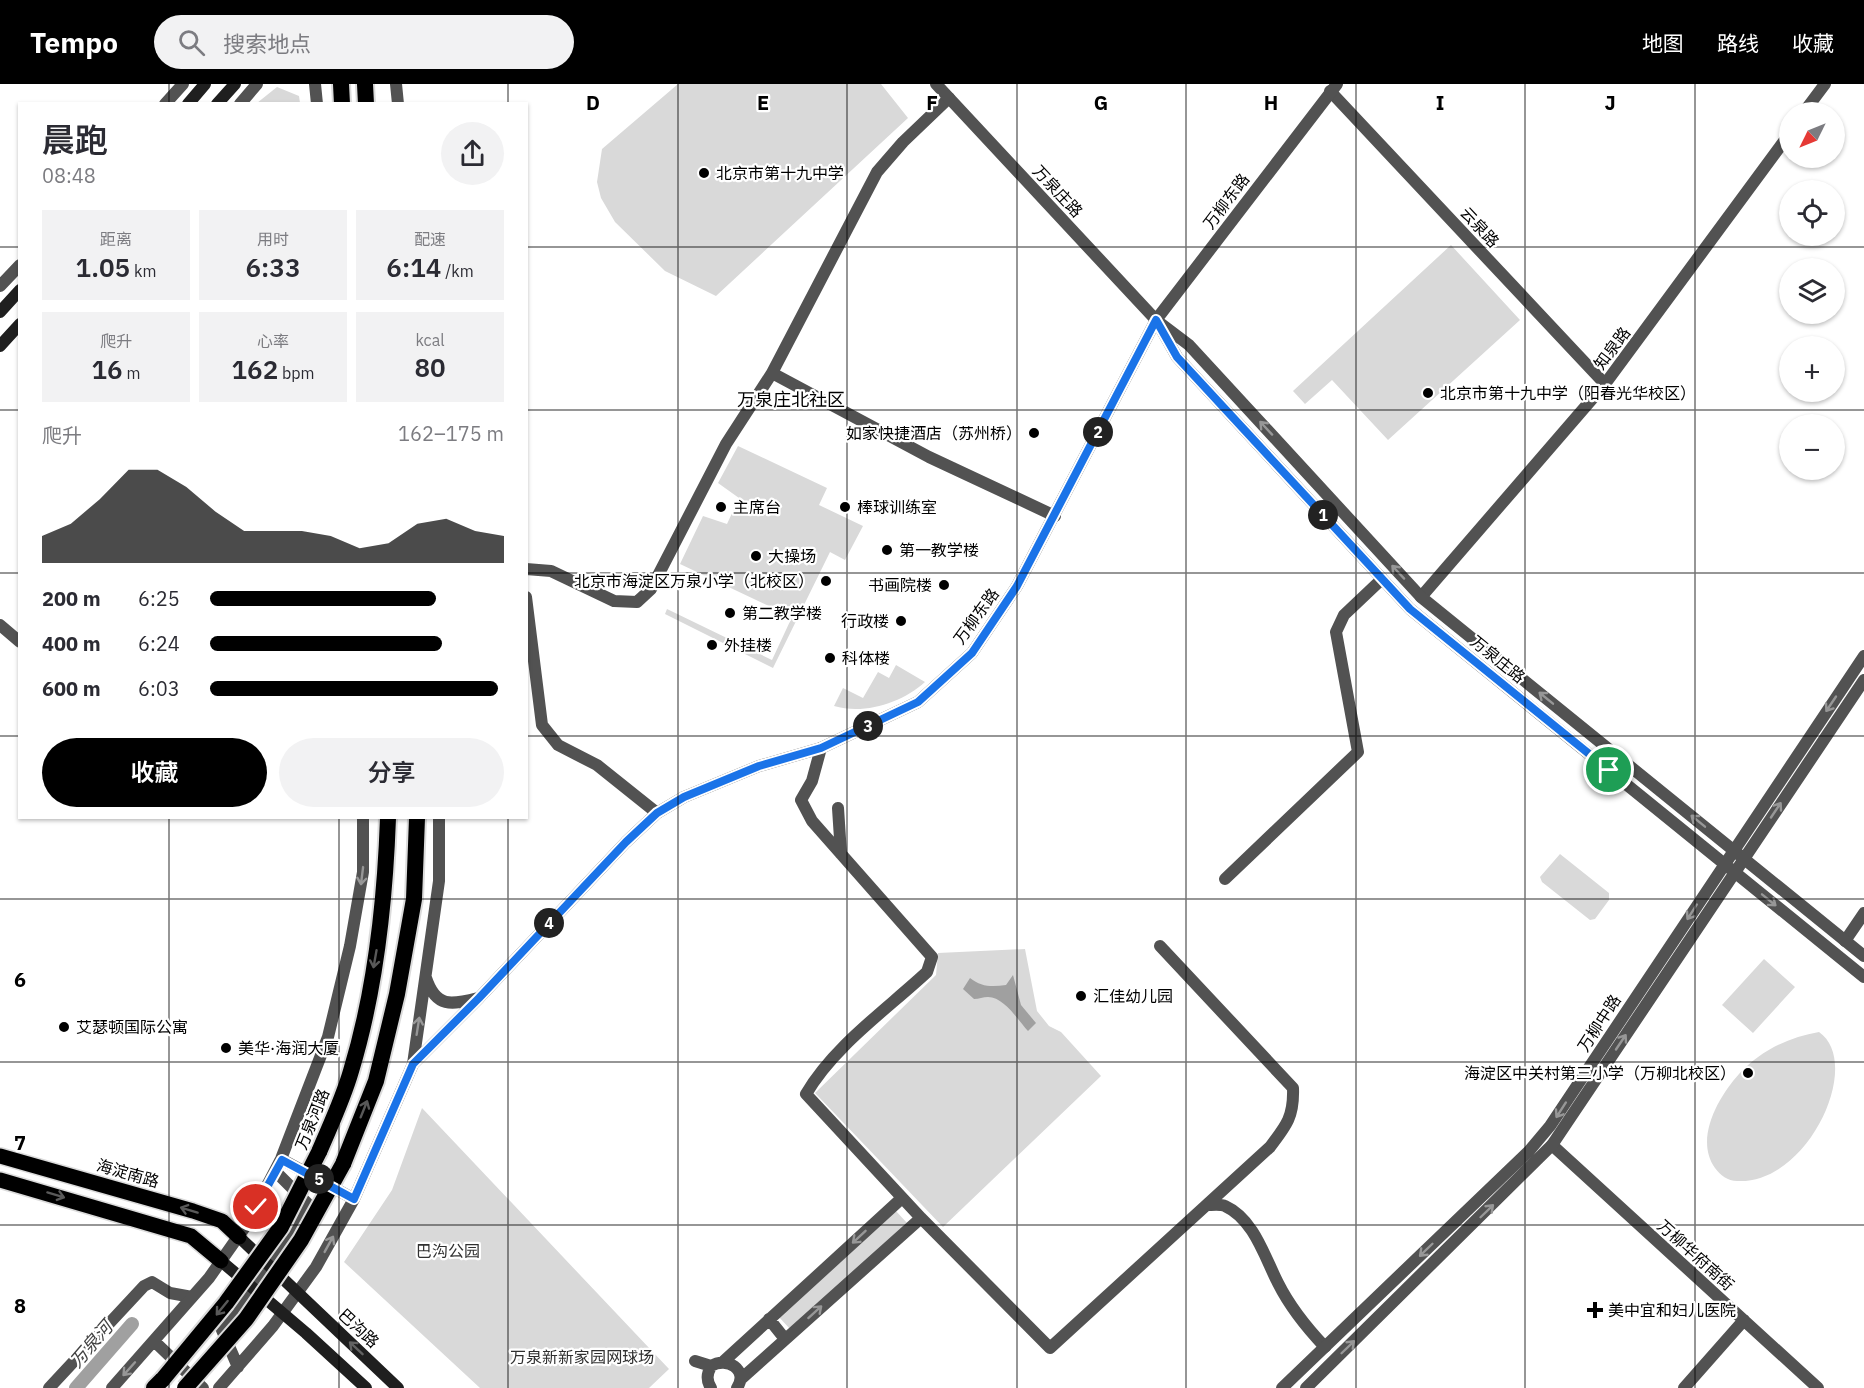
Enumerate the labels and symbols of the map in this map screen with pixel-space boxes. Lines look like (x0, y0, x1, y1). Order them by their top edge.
text: D (586, 89, 600, 116)
text: E (757, 89, 769, 116)
text: F (926, 89, 938, 116)
text: G (1094, 89, 1108, 116)
text: H (1264, 89, 1278, 116)
text: I (1436, 89, 1444, 116)
text: J (1604, 89, 1616, 116)
north arrow (1779, 102, 1845, 168)
street label: 万泉庄路 (1029, 161, 1087, 221)
place label: 北京市第十九中学 (716, 163, 844, 183)
marker: 北京市第十九中学 (697, 166, 711, 180)
street label: 万柳东路 (1199, 169, 1253, 233)
street label: 云泉路 (1456, 203, 1504, 251)
street label: 知泉路 (1590, 323, 1634, 373)
place label: 北京市第十九中学（阳春光华校区） (1440, 383, 1696, 403)
marker: 北京市第十九中学（阳春光华校区） (1421, 386, 1435, 400)
district label: 万泉庄北社区 (737, 388, 845, 411)
pin: 2 (1083, 417, 1113, 447)
one-way arrow (1259, 421, 1273, 436)
place label: 如家快捷酒店（苏州桥） (846, 423, 1022, 443)
marker: 如家快捷酒店（苏州桥） (1027, 426, 1041, 440)
place label: 主席台 (733, 497, 781, 517)
place label: 棒球训练室 (857, 497, 937, 517)
marker: 主席台 (714, 500, 728, 514)
marker: 棒球训练室 (838, 500, 852, 514)
pin: 1 (1308, 500, 1338, 530)
place label: 第一教学楼 (899, 540, 979, 560)
marker: 第一教学楼 (880, 543, 894, 557)
place label: 大操场 (768, 546, 816, 566)
marker: 大操场 (749, 549, 763, 563)
one-way arrow (1391, 565, 1405, 580)
place label: 北京市海淀区万泉小学（北校区） (574, 571, 814, 591)
marker: 北京市海淀区万泉小学（北校区） (819, 574, 833, 588)
place label: 书画院楼 (868, 575, 932, 595)
marker: 书画院楼 (937, 578, 951, 592)
street label: 万柳东路 (949, 584, 1003, 648)
place label: 第二教学楼 (742, 603, 822, 623)
marker: 第二教学楼 (723, 606, 737, 620)
place label: 行政楼 (841, 611, 889, 631)
marker: 行政楼 (894, 614, 908, 628)
street label: 万泉庄路 (1467, 631, 1529, 687)
place label: 外挂楼 (724, 635, 772, 655)
marker: 外挂楼 (705, 638, 719, 652)
place label: 科体楼 (842, 648, 890, 668)
marker: 科体楼 (823, 651, 837, 665)
one-way arrow (1538, 692, 1554, 705)
one-way arrow (1825, 696, 1837, 712)
pin: 3 (853, 711, 883, 741)
pin (1583, 744, 1634, 795)
one-way arrow (1770, 802, 1782, 819)
one-way arrow (1690, 815, 1706, 828)
one-way arrow (356, 865, 367, 885)
one-way arrow (1761, 893, 1776, 907)
one-way arrow (1685, 903, 1697, 920)
pin: 4 (534, 908, 564, 938)
one-way arrow (369, 949, 380, 968)
text: 6 (14, 966, 26, 993)
place label: 汇佳幼儿园 (1093, 986, 1173, 1006)
marker: 汇佳幼儿园 (1074, 989, 1088, 1003)
street label: 万柳中路 (1573, 991, 1625, 1055)
one-way arrow (413, 1016, 424, 1036)
place label: 艾瑟顿国际公寓 (76, 1017, 188, 1037)
marker: 艾瑟顿国际公寓 (57, 1020, 71, 1034)
one-way arrow (1615, 1034, 1627, 1051)
place label: 美华·海润大厦 (238, 1038, 339, 1058)
marker: 美华·海润大厦 (219, 1041, 233, 1055)
place label: 海淀区中关村第三小学（万柳北校区） (1464, 1063, 1736, 1083)
marker: 海淀区中关村第三小学（万柳北校区） (1741, 1066, 1755, 1080)
street label: 万泉河路 (291, 1086, 333, 1152)
one-way arrow (359, 1101, 370, 1119)
one-way arrow (1555, 1101, 1567, 1118)
text: 7 (14, 1129, 26, 1156)
street label: 海淀南路 (94, 1155, 162, 1191)
pin: 5 (304, 1164, 334, 1194)
pin (230, 1181, 281, 1232)
one-way arrow (47, 1190, 66, 1201)
one-way arrow (179, 1203, 198, 1214)
one-way arrow (1480, 1203, 1495, 1218)
street label: 万柳华府南街 (1654, 1215, 1738, 1295)
one-way arrow (852, 1230, 867, 1244)
one-way arrow (324, 1235, 335, 1253)
park label: 巴沟公园 (416, 1241, 480, 1261)
one-way arrow (1419, 1243, 1434, 1257)
text: 8 (14, 1292, 26, 1319)
one-way arrow (215, 1300, 228, 1316)
place label: 美中宜和妇儿医院 (1608, 1300, 1736, 1320)
marker: 美中宜和妇儿医院 (1586, 1301, 1604, 1319)
street label: 巴沟路 (335, 1304, 383, 1352)
one-way arrow (808, 1305, 823, 1319)
water label: 万泉河 (65, 1314, 119, 1372)
one-way arrow (348, 1340, 363, 1355)
one-way arrow (1340, 1340, 1355, 1354)
park label: 万泉新新家园网球场 (510, 1347, 654, 1367)
one-way arrow (122, 1361, 136, 1376)

